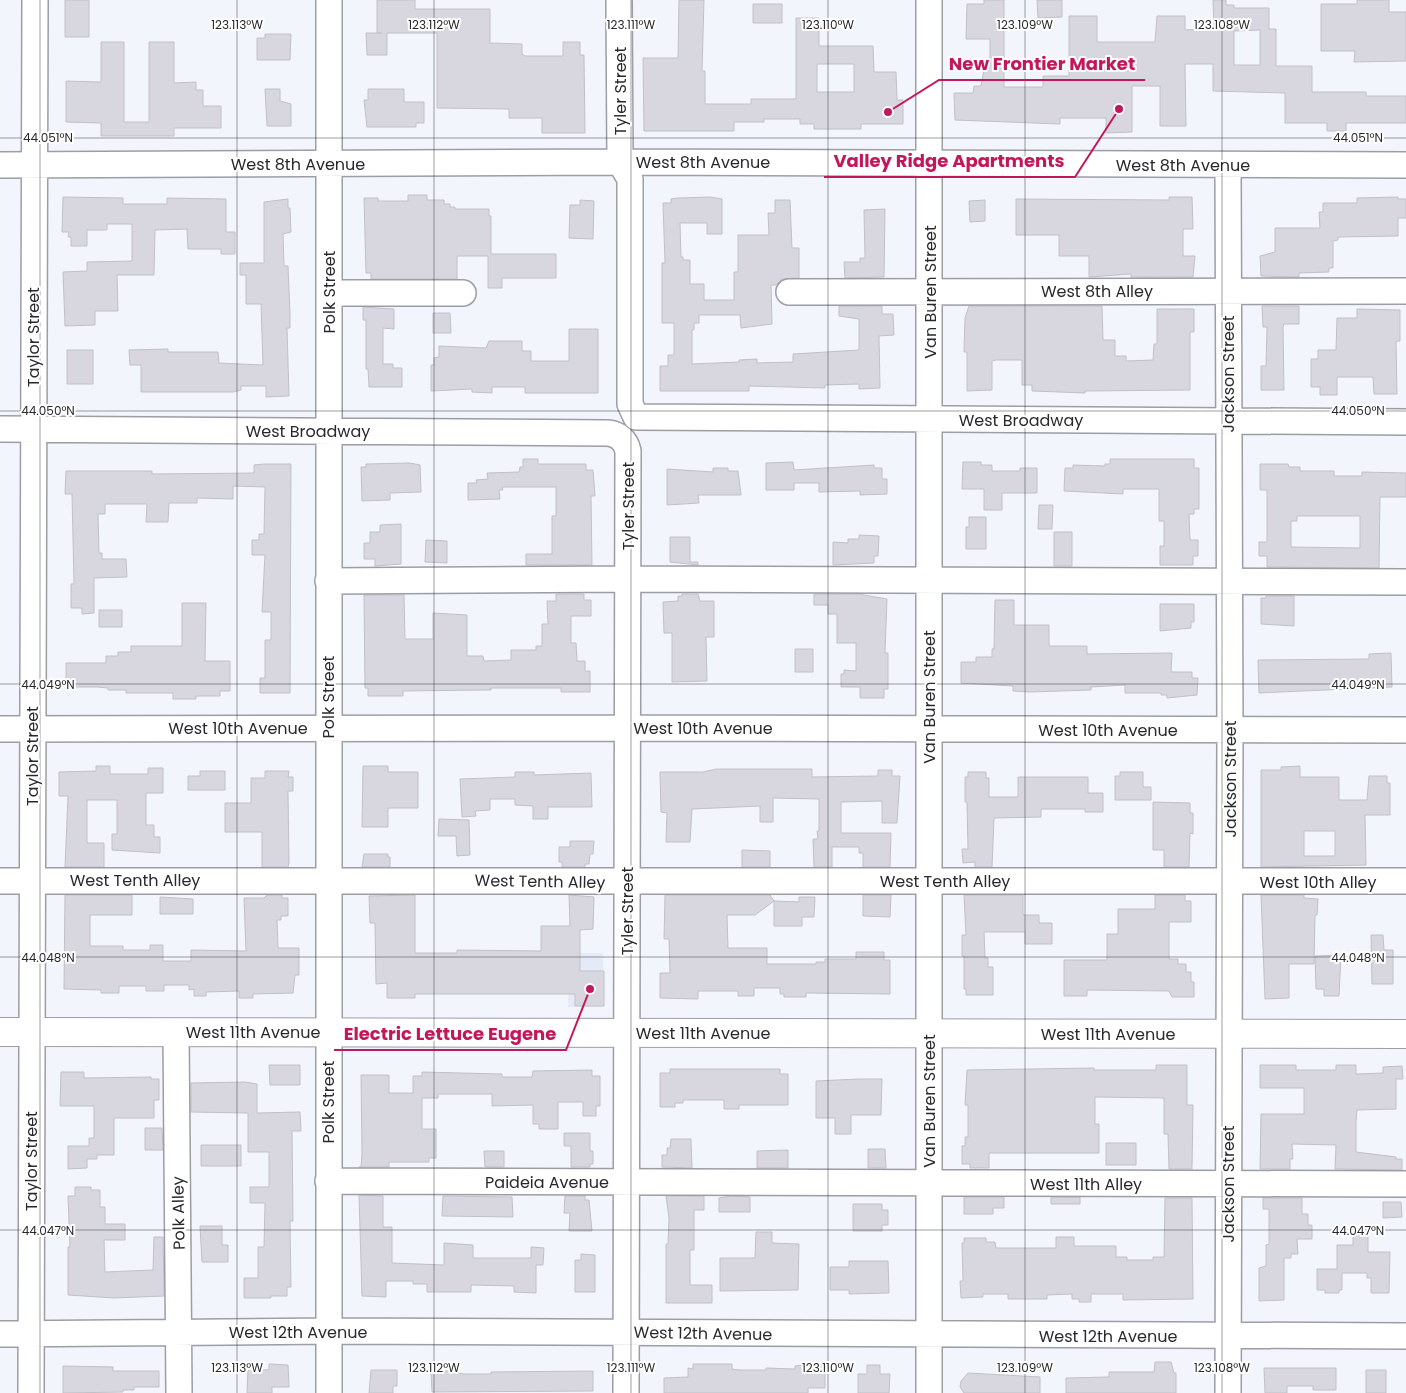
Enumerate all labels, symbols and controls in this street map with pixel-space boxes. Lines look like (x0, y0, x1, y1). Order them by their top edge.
text: 123.113°W (211, 16, 263, 33)
text: 123.112°W (408, 16, 460, 33)
text: 123.111°W (607, 16, 656, 33)
text: 123.110°W (802, 16, 854, 33)
text: 123.109°W (997, 16, 1053, 33)
text: 123.108°W (1194, 16, 1250, 33)
street label: Tyler Street (609, 47, 632, 135)
callout: New Frontier Market (939, 47, 1145, 80)
text: New Frontier Market (949, 51, 1135, 76)
text: 44.051°N (23, 129, 73, 146)
text: 44.051°N (1333, 129, 1383, 146)
callout: Valley Ridge Apartments (824, 144, 1075, 177)
text: Valley Ridge Apartments (833, 148, 1065, 173)
street label: West 8th Avenue (636, 151, 770, 174)
street label: West 8th Avenue (231, 153, 365, 176)
street label: West 8th Avenue (1116, 154, 1250, 177)
street label: Van Buren Street (919, 225, 942, 359)
street label: Polk Street (318, 250, 341, 333)
street label: West 8th Alley (1041, 280, 1153, 303)
street label: Taylor Street (22, 287, 45, 387)
street label: Jackson Street (1217, 315, 1240, 433)
text: 44.050°N (21, 402, 75, 419)
text: 44.050°N (1331, 402, 1385, 419)
street label: West Broadway (959, 409, 1083, 432)
street label: West Broadway (246, 420, 370, 443)
street label: Tyler Street (617, 462, 640, 550)
street label: Van Buren Street (918, 630, 941, 764)
street label: Polk Street (317, 655, 340, 738)
text: 44.049°N (21, 676, 75, 693)
text: 44.049°N (1331, 676, 1385, 693)
street label: Taylor Street (21, 706, 44, 806)
street label: West 10th Avenue (168, 717, 308, 740)
street label: West 10th Avenue (633, 717, 773, 740)
street label: West 10th Avenue (1038, 719, 1178, 742)
street label: Jackson Street (1219, 720, 1242, 838)
street label: Tyler Street (616, 867, 639, 955)
street label: West Tenth Alley (70, 869, 200, 892)
street label: West Tenth Alley (474, 869, 606, 894)
street label: West Tenth Alley (880, 870, 1010, 893)
street label: West 10th Alley (1259, 871, 1377, 894)
text: 44.048°N (21, 949, 75, 966)
text: 44.048°N (1331, 949, 1385, 966)
callout: Electric Lettuce Eugene (334, 1017, 566, 1050)
street label: West 11th Avenue (186, 1021, 320, 1044)
text: Electric Lettuce Eugene (344, 1021, 556, 1046)
street label: West 11th Avenue (636, 1022, 770, 1045)
street label: West 11th Avenue (1041, 1023, 1175, 1046)
street label: Van Buren Street (918, 1034, 941, 1168)
street label: Polk Street (317, 1060, 340, 1143)
street label: Taylor Street (20, 1111, 43, 1211)
street label: Jackson Street (1217, 1125, 1240, 1243)
street label: Paideia Avenue (485, 1171, 609, 1194)
street label: West 11th Alley (1030, 1173, 1142, 1196)
street label: Polk Alley (166, 1176, 191, 1250)
text: 44.047°N (22, 1222, 74, 1239)
text: 44.047°N (1332, 1222, 1384, 1239)
street label: West 12th Avenue (229, 1321, 367, 1344)
street label: West 12th Avenue (633, 1321, 773, 1346)
street label: West 12th Avenue (1039, 1325, 1177, 1348)
text: 123.113°W (211, 1359, 263, 1376)
text: 123.112°W (408, 1359, 460, 1376)
text: 123.111°W (607, 1359, 656, 1376)
text: 123.110°W (802, 1359, 854, 1376)
text: 123.109°W (997, 1359, 1053, 1376)
text: 123.108°W (1194, 1359, 1250, 1376)

